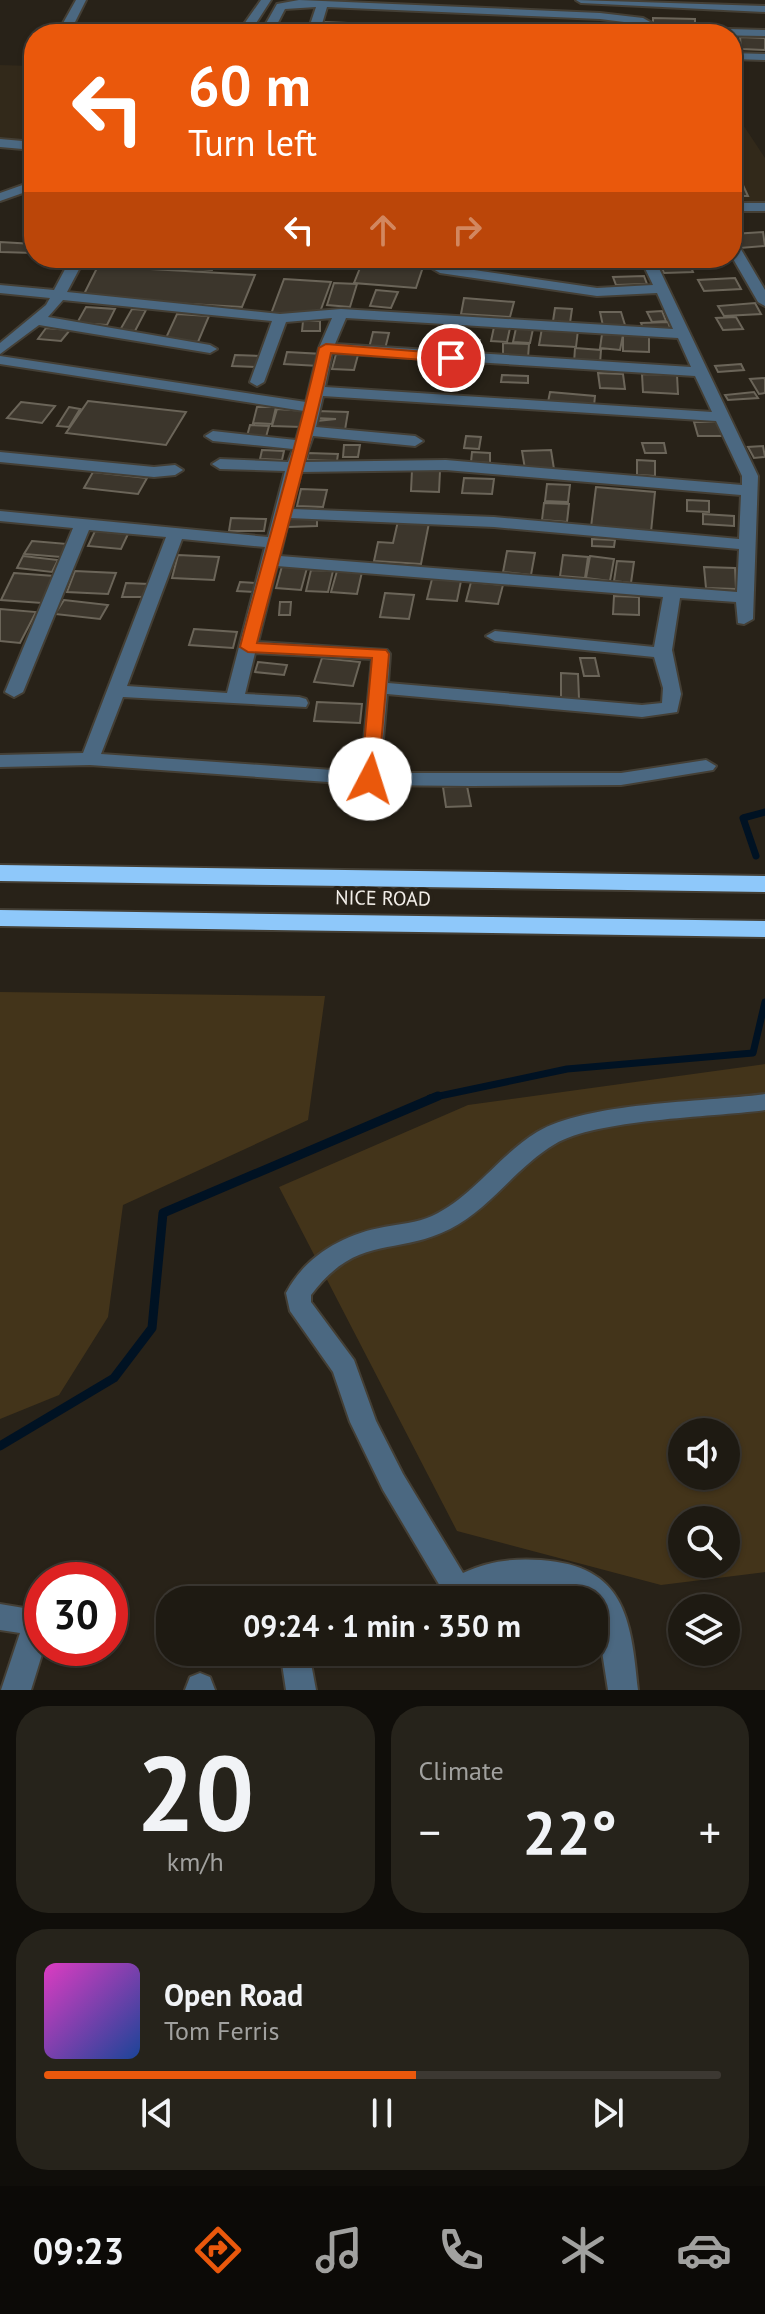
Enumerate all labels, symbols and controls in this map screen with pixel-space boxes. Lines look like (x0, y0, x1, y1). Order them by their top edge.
text: 60 m (188, 49, 311, 121)
icon: left (56, 56, 160, 160)
text: Turn left (188, 119, 317, 166)
icon: left (277, 208, 321, 252)
icon: ahead (361, 208, 405, 252)
icon: right (445, 208, 489, 252)
pin (417, 324, 485, 392)
icon: arrive (429, 336, 473, 380)
position arrow (328, 737, 412, 821)
street label: NICE ROAD (335, 884, 431, 912)
map controls (668, 1418, 740, 1666)
button: sound (668, 1418, 740, 1490)
button: search (668, 1506, 740, 1578)
speed limit sign: 30 (24, 1562, 128, 1666)
button: layers (668, 1594, 740, 1666)
text: 09:24 · 1 min · 350 m (243, 1606, 521, 1645)
text: 20 (136, 1725, 254, 1860)
text: Climate (419, 1754, 504, 1787)
text: 22° (523, 1793, 617, 1871)
text: − (419, 1803, 441, 1860)
text: + (699, 1803, 721, 1860)
text: km/h (167, 1845, 224, 1878)
text: Open Road (164, 1975, 303, 2014)
text: Tom Ferris (164, 2014, 279, 2047)
icon: previous (135, 2091, 179, 2135)
icon: pause (360, 2091, 404, 2135)
icon: next (586, 2091, 630, 2135)
icon: directions (190, 2222, 246, 2278)
icon: music (311, 2222, 367, 2278)
icon: phone (433, 2222, 489, 2278)
icon: climate (555, 2222, 611, 2278)
icon: car (676, 2222, 732, 2278)
text: 09:23 (33, 2227, 124, 2274)

